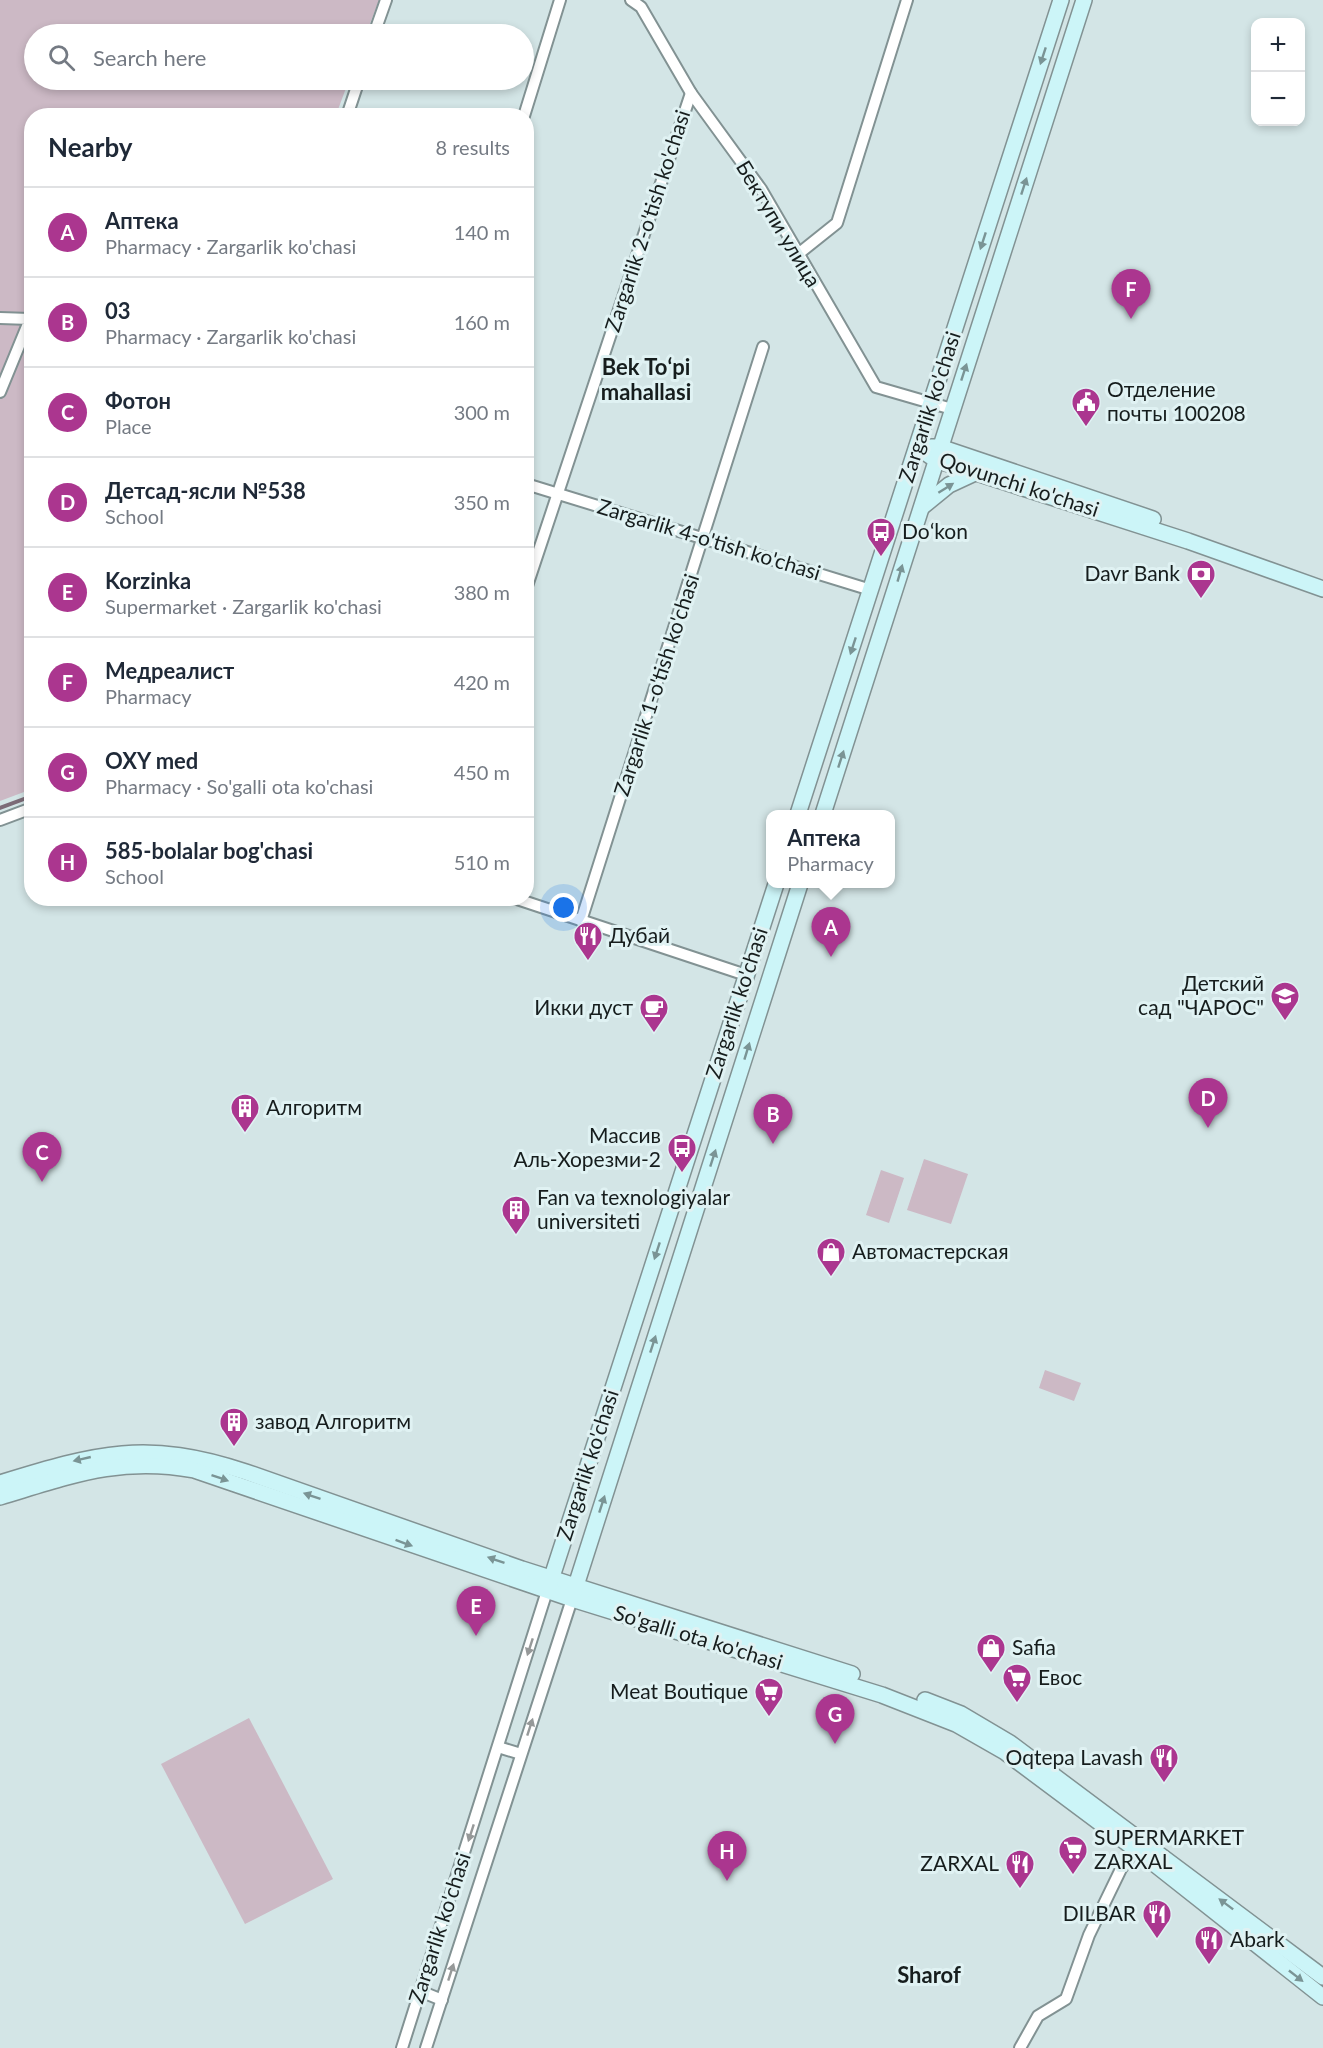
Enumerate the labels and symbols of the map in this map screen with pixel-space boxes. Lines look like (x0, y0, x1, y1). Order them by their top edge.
one-way arrow (1038, 47, 1047, 65)
street label: Zargarlik 2-o'tish ko'chasi (599, 106, 694, 335)
street label: Бектупи улица (732, 155, 827, 291)
one-way arrow (1020, 177, 1029, 195)
one-way arrow (978, 232, 987, 250)
pin: F (1112, 270, 1150, 319)
street label: Zargarlik ko'chasi (892, 328, 965, 485)
district label: Bek Toʻpi mahallasi (601, 353, 691, 405)
one-way arrow (960, 363, 970, 381)
place label: Отделение почты 100208 (1107, 376, 1246, 425)
public building icon: Отделение почты 100208 (1070, 386, 1102, 428)
street label: Qovunchi ko'chasi (936, 446, 1102, 521)
one-way arrow (938, 482, 954, 493)
street label: Zargarlik 4-o'tish ko'chasi (595, 493, 824, 584)
bus stop icon: Doʻkon (865, 516, 897, 558)
place label: Doʻkon (902, 518, 968, 543)
bank icon: Davr Bank (1185, 558, 1217, 600)
place label: Davr Bank (1084, 560, 1180, 585)
one-way arrow (896, 564, 905, 582)
street label: Zargarlik 1-o'tish ko'chasi (608, 570, 703, 799)
one-way arrow (847, 637, 857, 655)
one-way arrow (836, 750, 846, 768)
your location (549, 893, 578, 922)
pin: A (812, 908, 850, 957)
restaurant icon: Дубай (572, 920, 604, 962)
place label: Дубай (609, 922, 670, 947)
street label: Zargarlik ko'chasi (699, 924, 772, 1081)
place label: Детский сад "ЧАРОС" (1138, 970, 1264, 1019)
school or university icon: Детский сад "ЧАРОС" (1269, 980, 1301, 1022)
cafe icon: Икки дуст (638, 992, 670, 1034)
place label: Икки дуст (534, 994, 633, 1019)
one-way arrow (743, 1042, 752, 1060)
pin: D (1188, 1078, 1228, 1128)
building icon: Алгоритм (229, 1092, 261, 1134)
place label: Алгоритм (266, 1094, 362, 1119)
pin: B (754, 1094, 792, 1144)
place label: Массив Аль-Хорезми-2 (513, 1122, 661, 1171)
pin: C (22, 1132, 62, 1182)
bus stop icon: Массив Аль-Хорезми-2 (666, 1132, 698, 1174)
one-way arrow (709, 1149, 718, 1167)
place label: Fan va texnologiyalar universiteti (537, 1184, 731, 1233)
building icon: Fan va texnologiyalar universiteti (500, 1194, 532, 1236)
shop icon: Автомастерская (815, 1236, 847, 1278)
place label: Автомастерская (852, 1238, 1008, 1263)
one-way arrow (652, 1242, 661, 1260)
one-way arrow (649, 1335, 659, 1353)
street label: Zargarlik ko'chasi (550, 1386, 623, 1543)
building icon: завод Алгоритм (218, 1406, 250, 1448)
place label: завод Алгоритм (255, 1408, 411, 1433)
one-way arrow (73, 1455, 91, 1465)
one-way arrow (211, 1474, 229, 1483)
one-way arrow (303, 1491, 321, 1501)
one-way arrow (598, 1495, 607, 1513)
one-way arrow (396, 1538, 414, 1548)
one-way arrow (487, 1554, 505, 1564)
pin: E (456, 1586, 496, 1636)
street label: So'galli ota ko'chasi (611, 1599, 786, 1674)
shop icon: Safia (975, 1632, 1007, 1674)
place label: Safia (1012, 1634, 1056, 1659)
one-way arrow (524, 1638, 534, 1656)
supermarket icon: Евос (1001, 1662, 1033, 1704)
place label: Евос (1038, 1664, 1082, 1689)
supermarket icon: Meat Boutique (753, 1676, 785, 1718)
place label: Meat Boutique (610, 1678, 748, 1703)
pin: G (816, 1694, 854, 1744)
one-way arrow (526, 1718, 536, 1736)
restaurant icon: Oqtepa Lavash (1148, 1742, 1180, 1784)
place label: Oqtepa Lavash (1006, 1744, 1143, 1769)
one-way arrow (465, 1824, 475, 1842)
place label: SUPERMARKET ZARXAL (1094, 1824, 1245, 1873)
pin: H (708, 1832, 746, 1881)
supermarket icon: SUPERMARKET ZARXAL (1057, 1834, 1089, 1876)
restaurant icon: ZARXAL (1004, 1848, 1036, 1890)
street label: Zargarlik ko'chasi (402, 1849, 475, 2006)
place label: ZARXAL (920, 1850, 999, 1875)
restaurant icon: DILBAR (1141, 1898, 1173, 1940)
one-way arrow (1218, 1898, 1234, 1910)
place label: DILBAR (1063, 1900, 1137, 1925)
restaurant icon: Abark (1193, 1924, 1225, 1966)
place label: Abark (1230, 1926, 1285, 1951)
district label: Sharof (897, 1961, 961, 1988)
one-way arrow (446, 1963, 456, 1981)
one-way arrow (1288, 1970, 1304, 1983)

